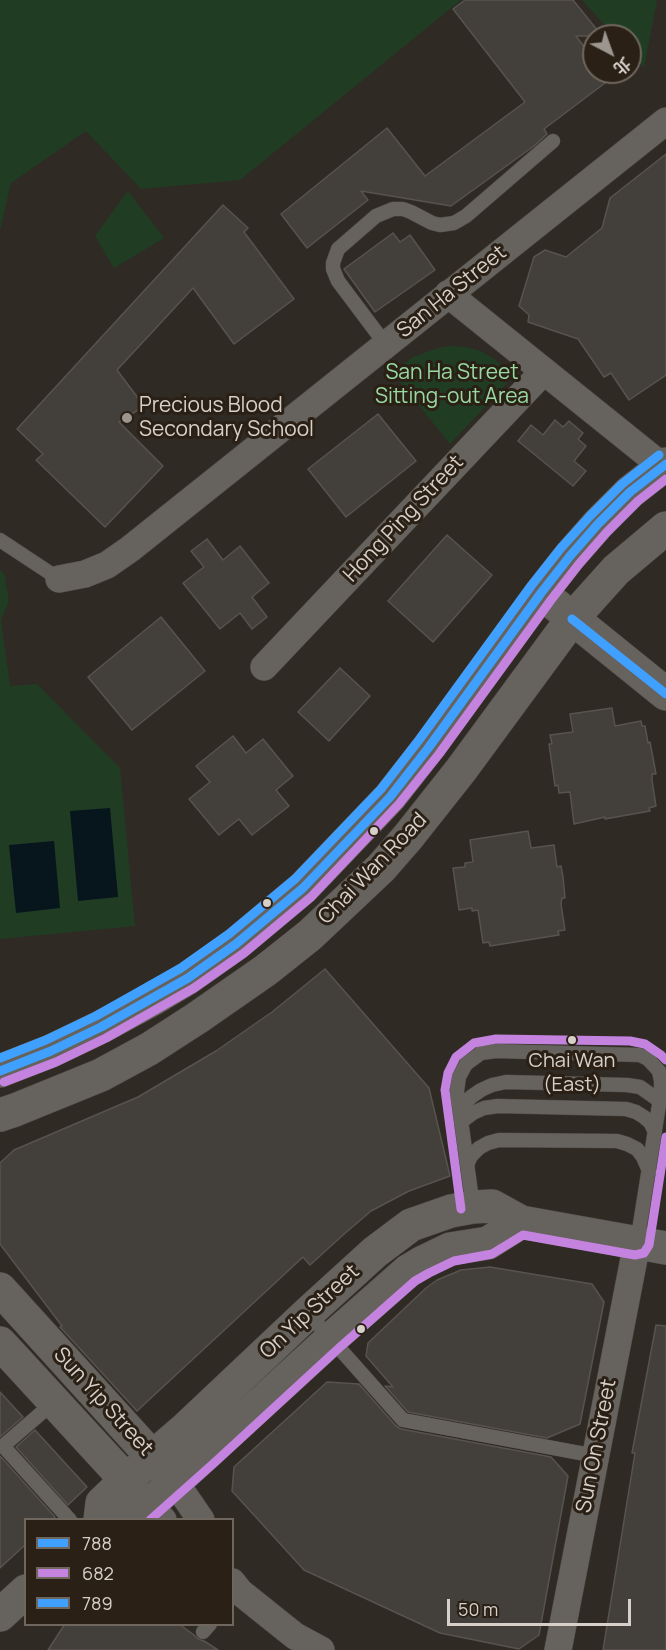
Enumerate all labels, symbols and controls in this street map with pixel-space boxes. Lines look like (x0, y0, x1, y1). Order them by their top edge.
north arrow (582, 24, 642, 84)
text: 北 (609, 53, 636, 80)
street label: San Ha Street (392, 240, 512, 344)
park label: San Ha Street Sitting-out Area (375, 360, 529, 410)
place label: Precious Blood Secondary School (139, 393, 314, 443)
marker: Precious Blood Secondary School (120, 411, 134, 425)
street label: Hong Ping Street (339, 450, 469, 588)
street label: Chai Wan Road (314, 808, 432, 930)
unlabelled marker (368, 825, 380, 837)
unlabelled marker (261, 897, 273, 909)
marker: Chai Wan (East) (566, 1034, 578, 1046)
place label: Chai Wan (East) (529, 1049, 615, 1096)
street label: On Yip Street (255, 1260, 365, 1364)
unlabelled marker (355, 1323, 367, 1335)
street label: Sun Yip Street (48, 1343, 158, 1461)
street label: Sun On Street (572, 1377, 622, 1515)
legend (24, 1518, 234, 1626)
text: 788 (82, 1531, 112, 1555)
text: 682 (82, 1561, 114, 1585)
scale bar (450, 1587, 634, 1625)
text: 789 (82, 1591, 113, 1615)
text: 50 m (458, 1597, 498, 1621)

